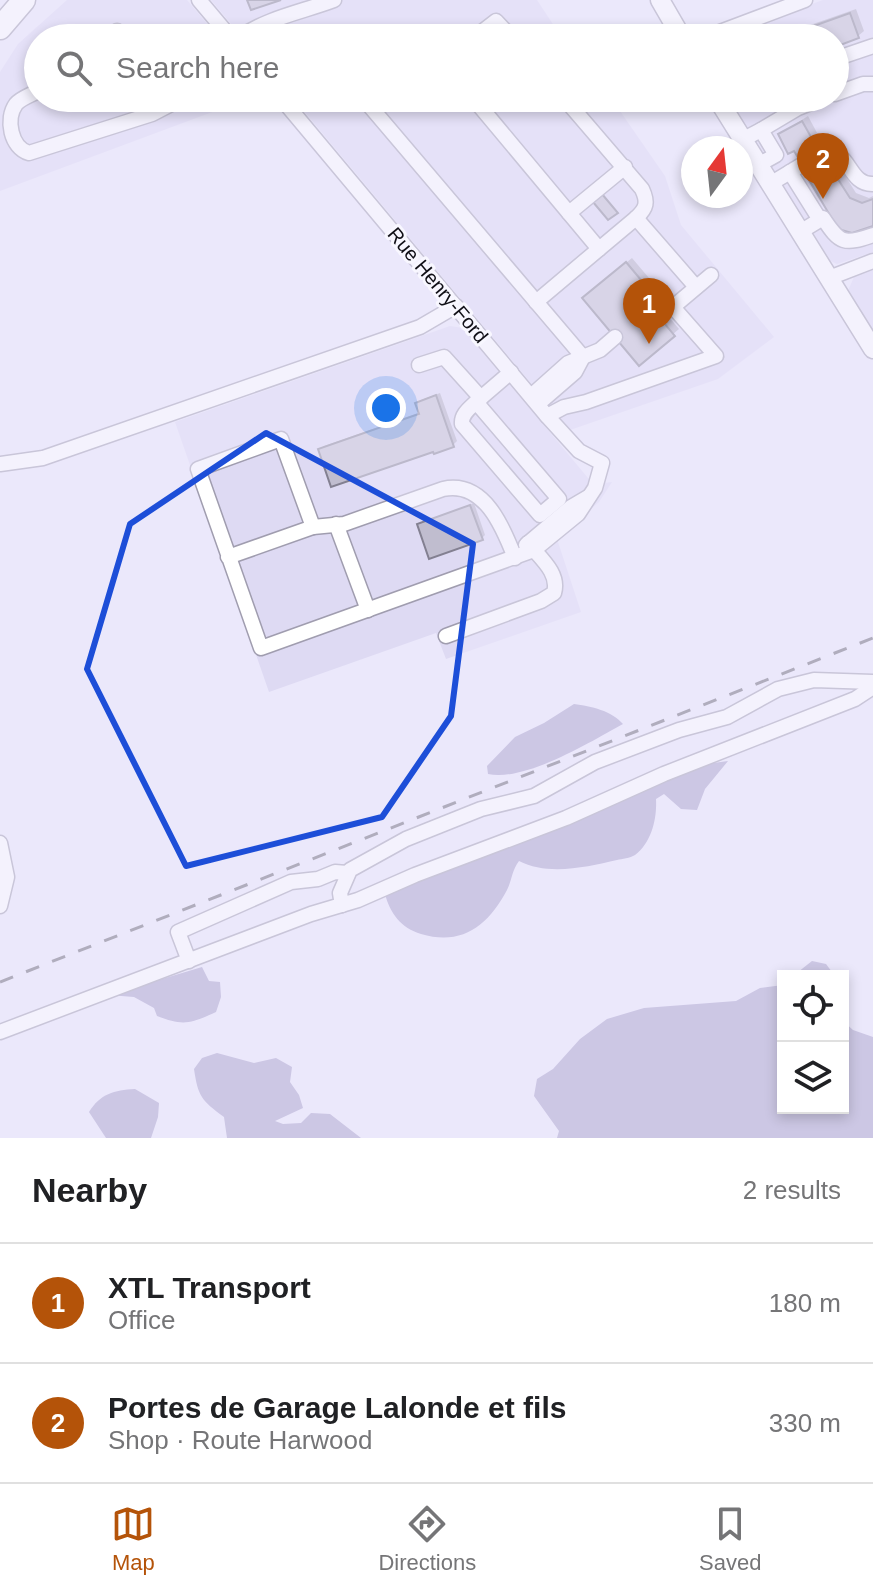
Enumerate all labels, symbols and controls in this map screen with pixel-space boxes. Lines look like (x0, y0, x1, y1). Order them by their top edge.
search box (24, 24, 849, 112)
icon: search (52, 46, 96, 90)
text: Search here (116, 51, 279, 84)
pin: 2 (797, 133, 849, 199)
north arrow (681, 136, 753, 208)
street label: Rue Henry-Ford (383, 223, 493, 347)
pin: 1 (623, 278, 675, 344)
your location (366, 388, 406, 428)
map controls (777, 970, 849, 1114)
button: locate (777, 970, 849, 1042)
button: layers (777, 1042, 849, 1114)
text: Nearby (32, 1171, 147, 1209)
text: 2 results (743, 1175, 841, 1205)
text: XTL Transport (108, 1271, 311, 1304)
text: 1 (51, 1288, 65, 1318)
text: 180 m (769, 1288, 841, 1318)
text: Office (108, 1305, 175, 1335)
text: Portes de Garage Lalonde et fils (108, 1391, 566, 1424)
text: 2 (51, 1408, 65, 1438)
text: 330 m (769, 1408, 841, 1438)
text: Shop · Route Harwood (108, 1425, 372, 1455)
tab: Map (111, 1502, 155, 1576)
tab: Directions (378, 1502, 476, 1576)
tab: Saved (699, 1502, 762, 1576)

